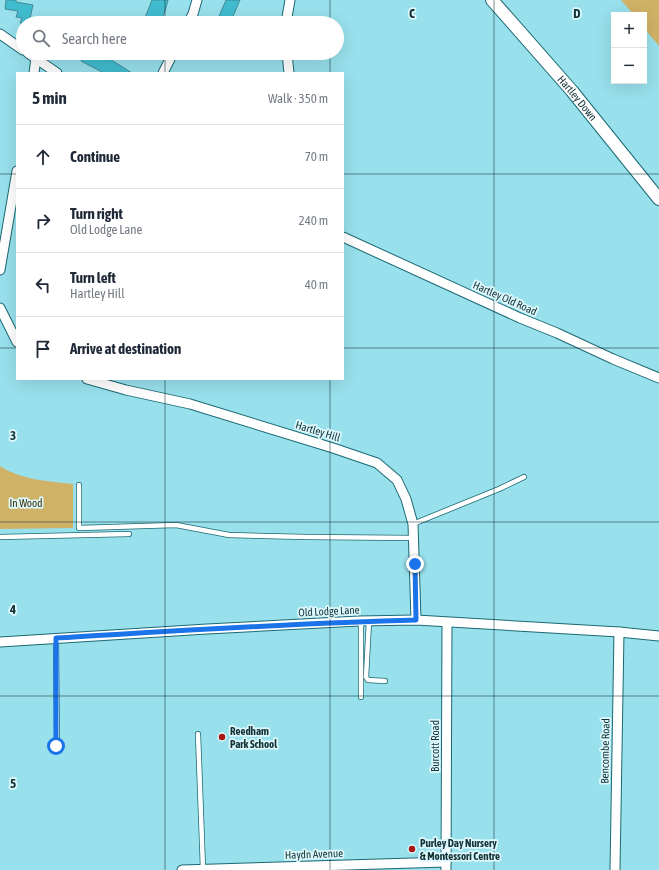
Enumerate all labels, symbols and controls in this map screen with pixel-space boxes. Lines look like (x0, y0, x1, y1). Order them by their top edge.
text: C (409, 6, 415, 21)
text: D (573, 6, 581, 21)
map controls (611, 12, 647, 84)
button: + (611, 12, 647, 48)
search box (16, 16, 344, 60)
icon: search (30, 27, 52, 49)
text: Search here (62, 30, 127, 47)
button: − (611, 48, 647, 84)
street label: Hartley Down (555, 73, 599, 123)
text: 5 min (32, 88, 67, 108)
text: Walk · 350 m (268, 91, 328, 106)
icon: ahead (32, 146, 54, 168)
text: Continue (70, 148, 120, 165)
text: 70 m (305, 149, 328, 164)
text: Turn right (70, 205, 123, 222)
icon: right (32, 210, 54, 232)
text: 240 m (299, 213, 328, 228)
text: Old Lodge Lane (70, 222, 142, 237)
text: Turn left (70, 269, 116, 286)
icon: left (32, 274, 54, 296)
text: 40 m (305, 277, 328, 292)
street label: Hartley Old Road (471, 279, 539, 317)
text: Hartley Hill (70, 286, 125, 301)
icon: arrive (32, 338, 54, 360)
text: Arrive at destination (70, 340, 181, 357)
street label: Hartley Hill (294, 418, 342, 444)
text: 3 (10, 428, 16, 443)
park label: In Wood (10, 497, 42, 509)
route end (406, 555, 424, 573)
text: 4 (9, 602, 16, 617)
street label: Old Lodge Lane (298, 603, 360, 619)
street label: Bencombe Road (598, 718, 612, 784)
street label: Burcott Road (429, 720, 441, 772)
place label: Reedham Park School (230, 725, 278, 750)
marker: Reedham Park School (217, 732, 227, 742)
route start (47, 737, 65, 755)
text: 5 (10, 776, 16, 791)
place label: Purley Day Nursery & Montessori Centre (420, 837, 500, 862)
marker: Purley Day Nursery & Montessori Centre (407, 844, 417, 854)
street label: Haydn Avenue (285, 847, 343, 861)

